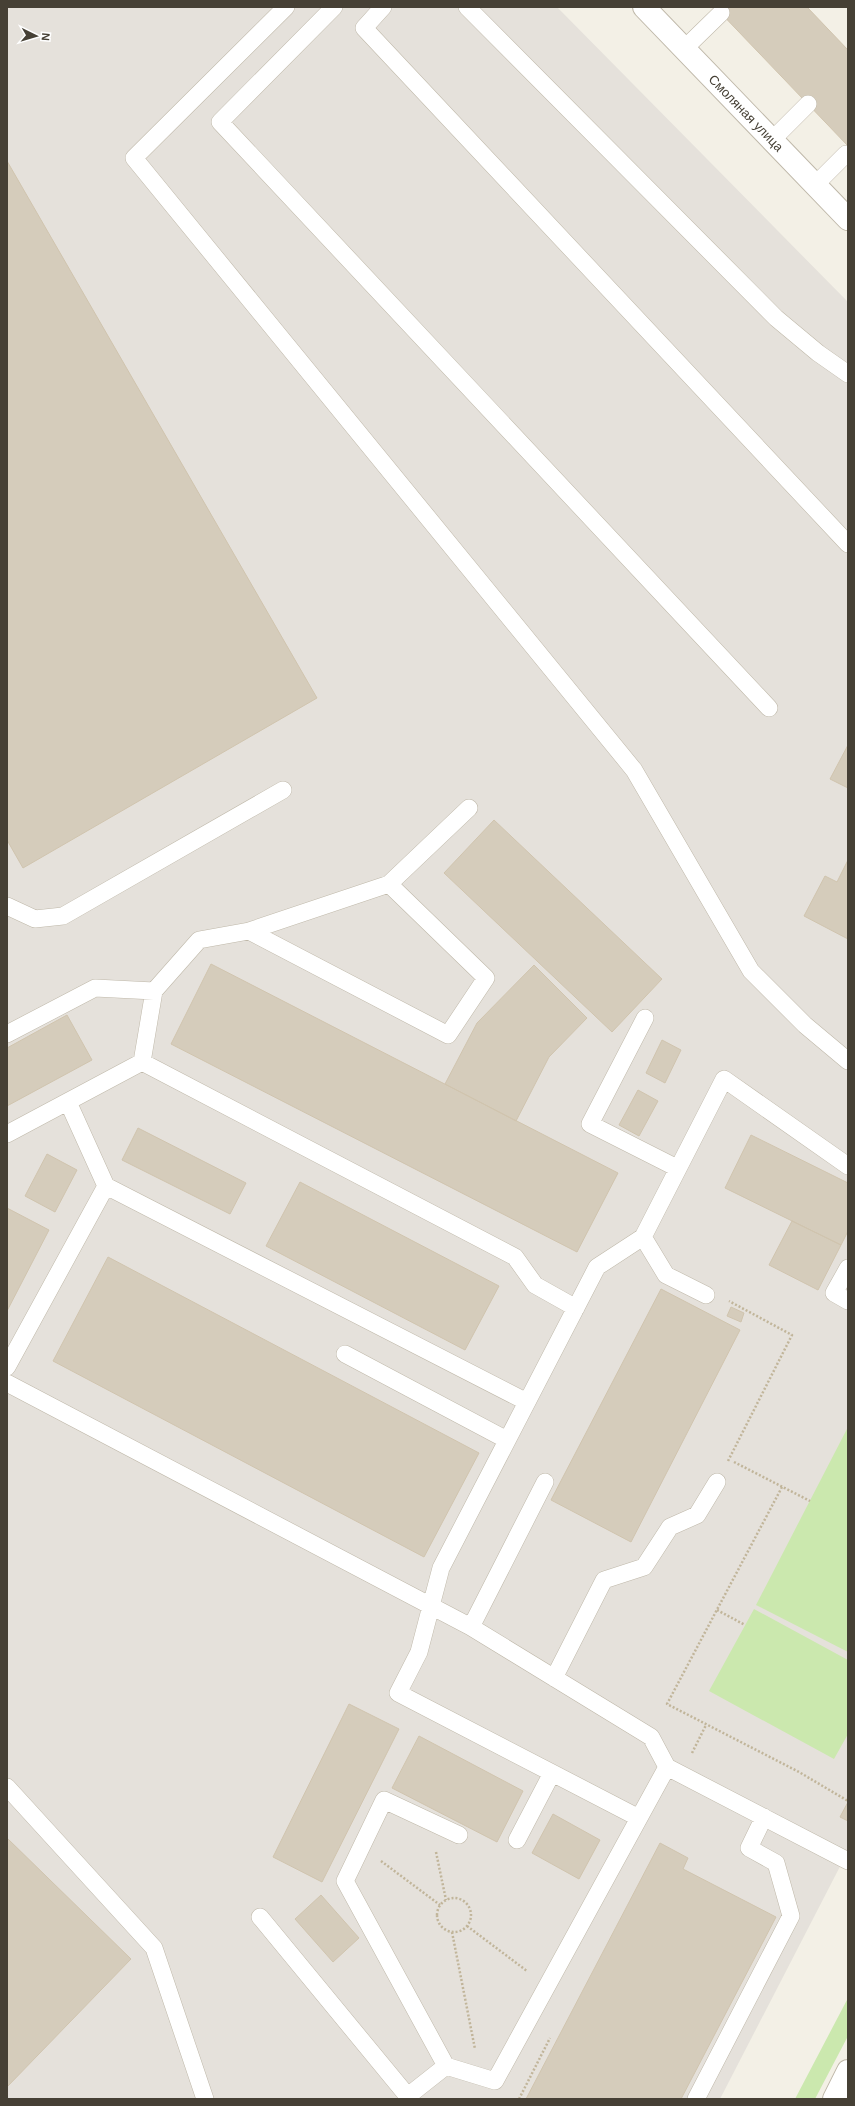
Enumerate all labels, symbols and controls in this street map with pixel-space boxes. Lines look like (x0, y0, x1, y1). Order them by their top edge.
north arrow (16, 16, 56, 56)
text: N (40, 32, 52, 41)
street label: Смоляная улица (706, 72, 787, 155)

